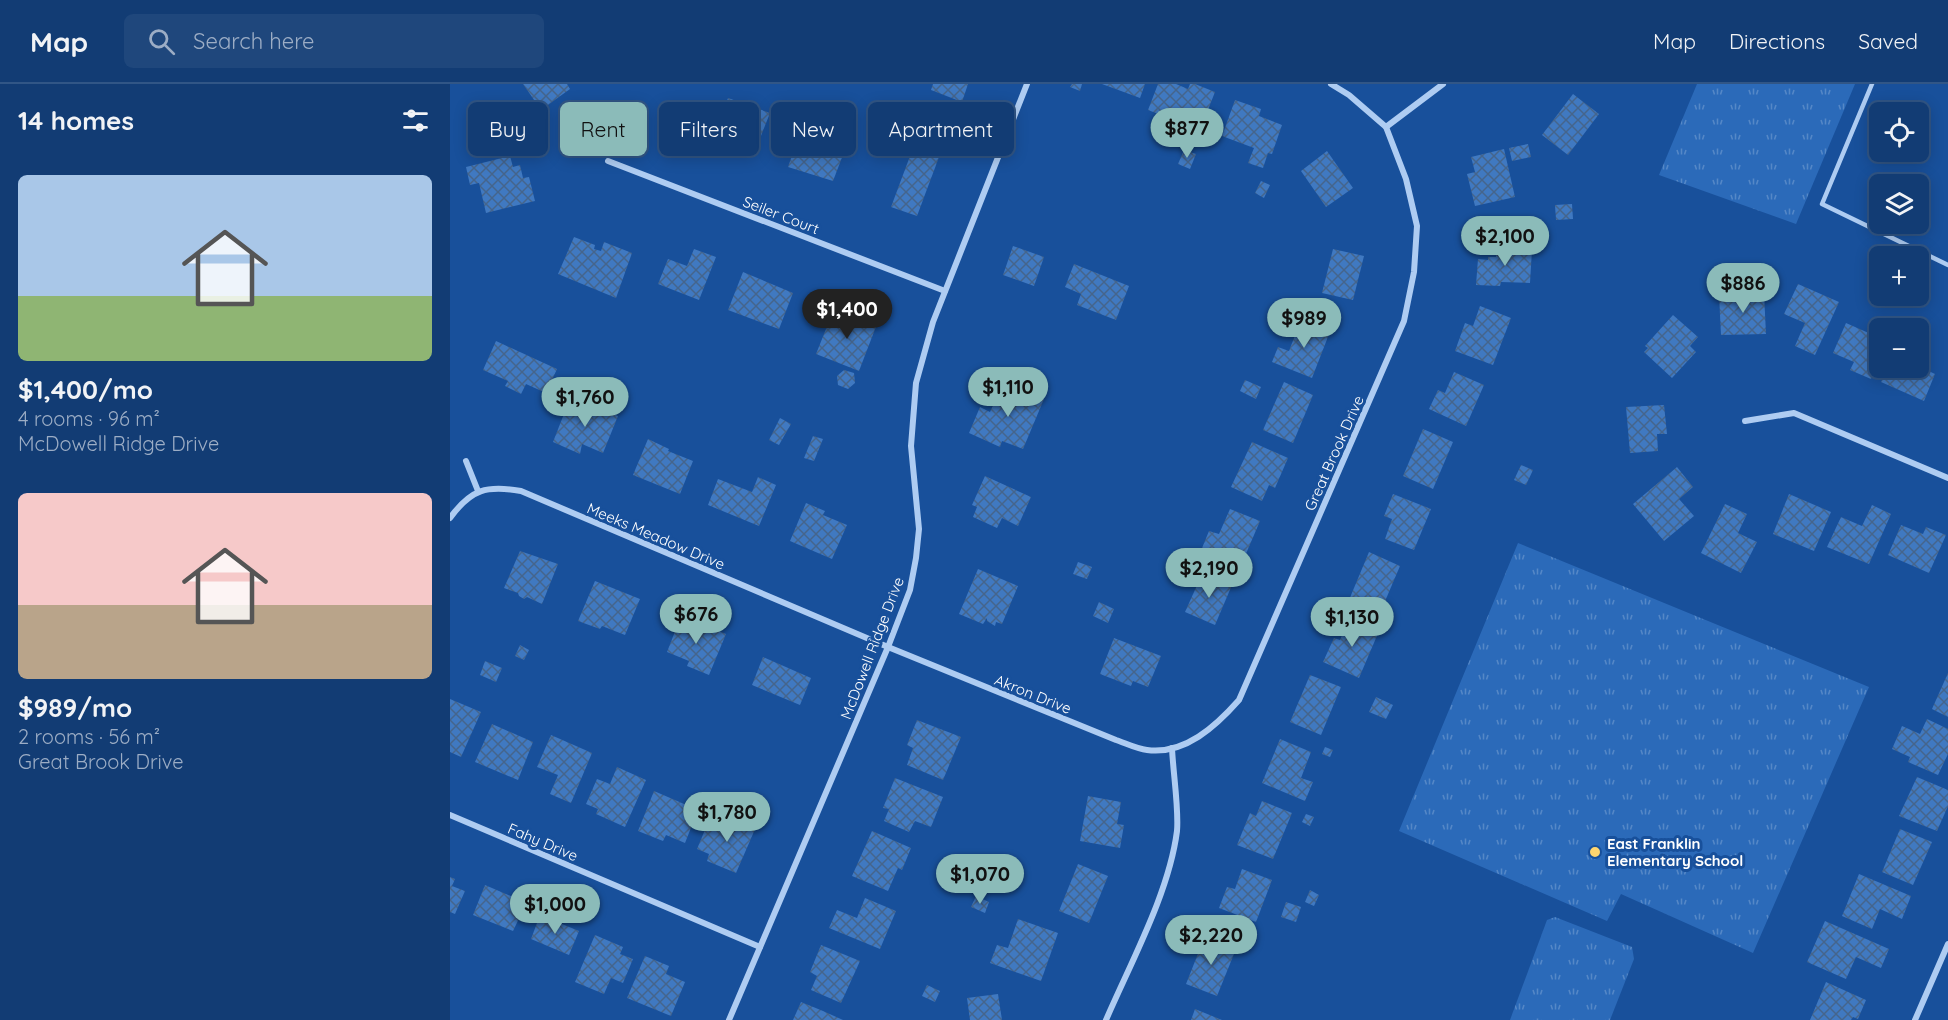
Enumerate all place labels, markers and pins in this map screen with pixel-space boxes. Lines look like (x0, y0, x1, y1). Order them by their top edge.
pin: $877 (1151, 108, 1223, 159)
pin: $2,100 (1456, 216, 1554, 267)
pin: $886 (1707, 263, 1779, 314)
pin: $1,400 (798, 289, 896, 340)
pin: $989 (1268, 298, 1340, 349)
pin: $1,110 (959, 367, 1057, 418)
pin: $1,760 (536, 377, 634, 428)
pin: $2,190 (1160, 548, 1258, 599)
pin: $676 (660, 594, 732, 645)
pin: $1,130 (1303, 597, 1401, 648)
pin: $1,780 (678, 792, 776, 843)
place label: East Franklin Elementary School (1607, 834, 1743, 870)
marker: East Franklin Elementary School (1588, 845, 1602, 859)
pin: $1,070 (931, 854, 1029, 905)
pin: $1,000 (506, 884, 604, 935)
pin: $2,220 (1162, 915, 1260, 966)

